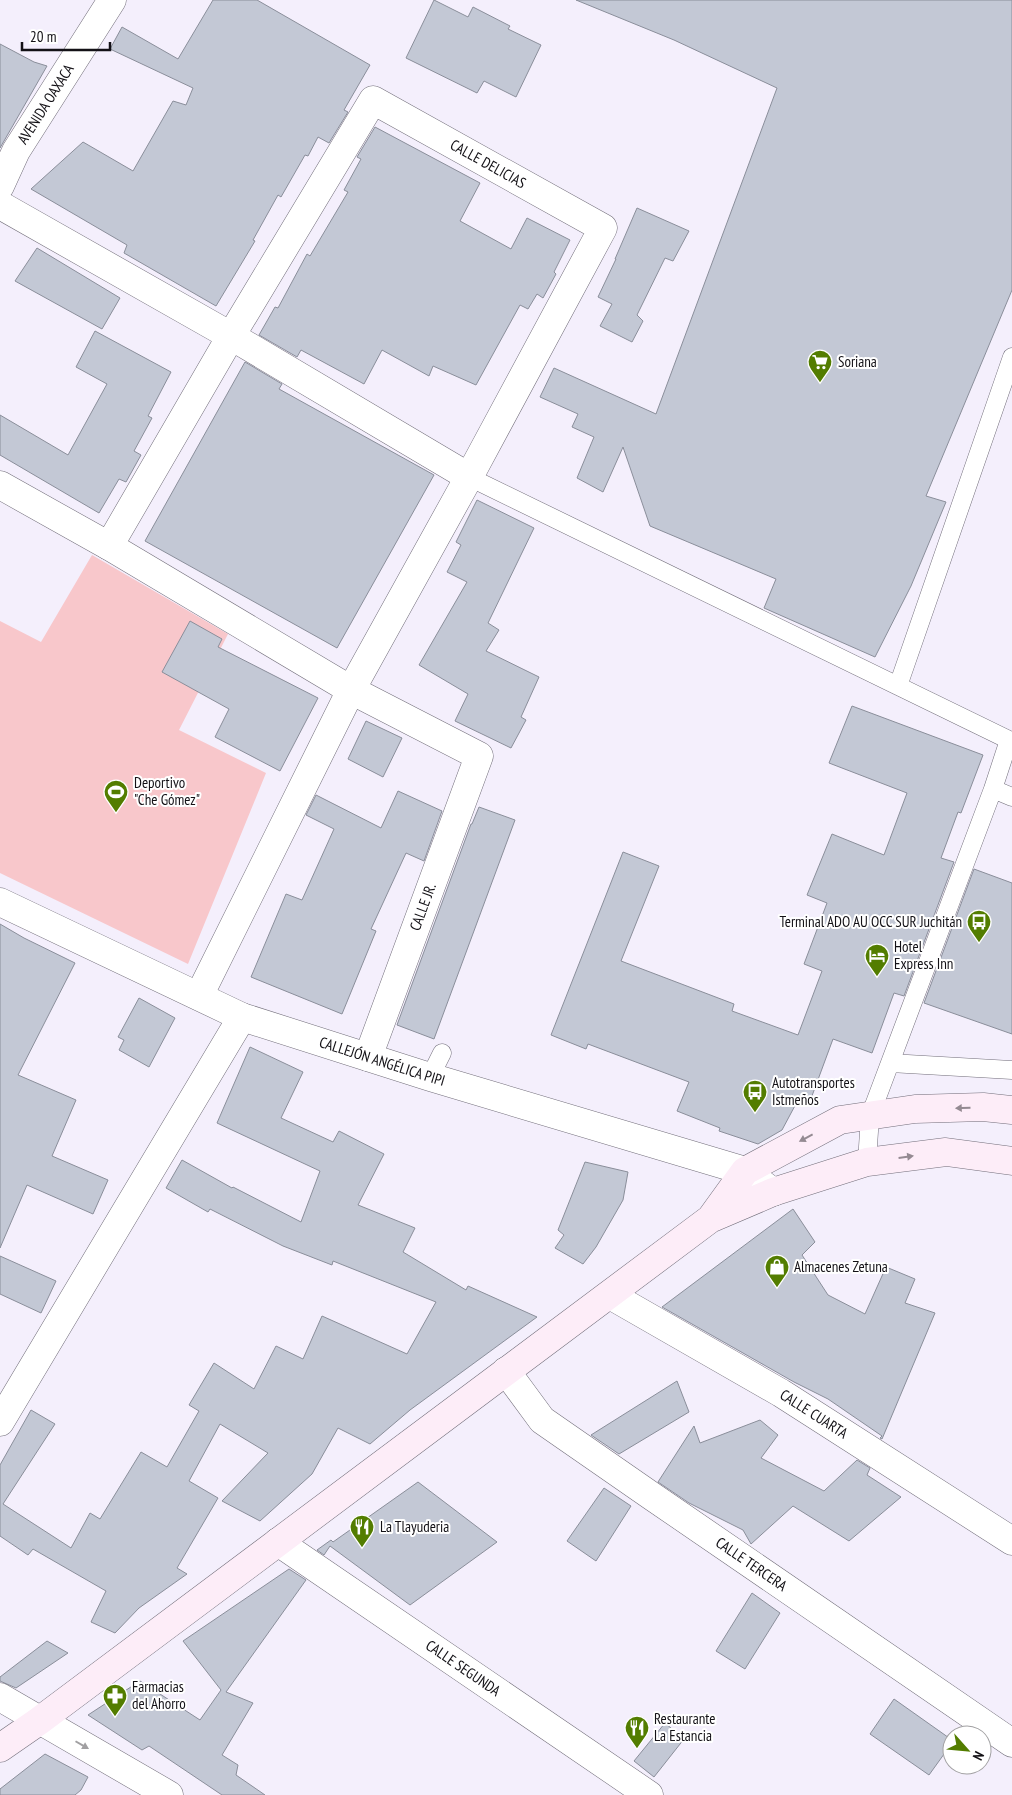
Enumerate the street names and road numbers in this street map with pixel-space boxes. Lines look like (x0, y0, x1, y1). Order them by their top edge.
street label: AVENIDA OAXACA (13, 60, 78, 147)
street label: CALLE DELICIAS (447, 135, 530, 192)
street label: CALLE JR. (405, 880, 440, 933)
street label: CALLEJÓN ANGÉLICA PIPI (317, 1032, 447, 1090)
street label: CALLE CUARTA (776, 1385, 852, 1443)
street label: CALLE TERCERA (712, 1533, 792, 1596)
street label: CALLE SEGUNDA (422, 1636, 505, 1701)

